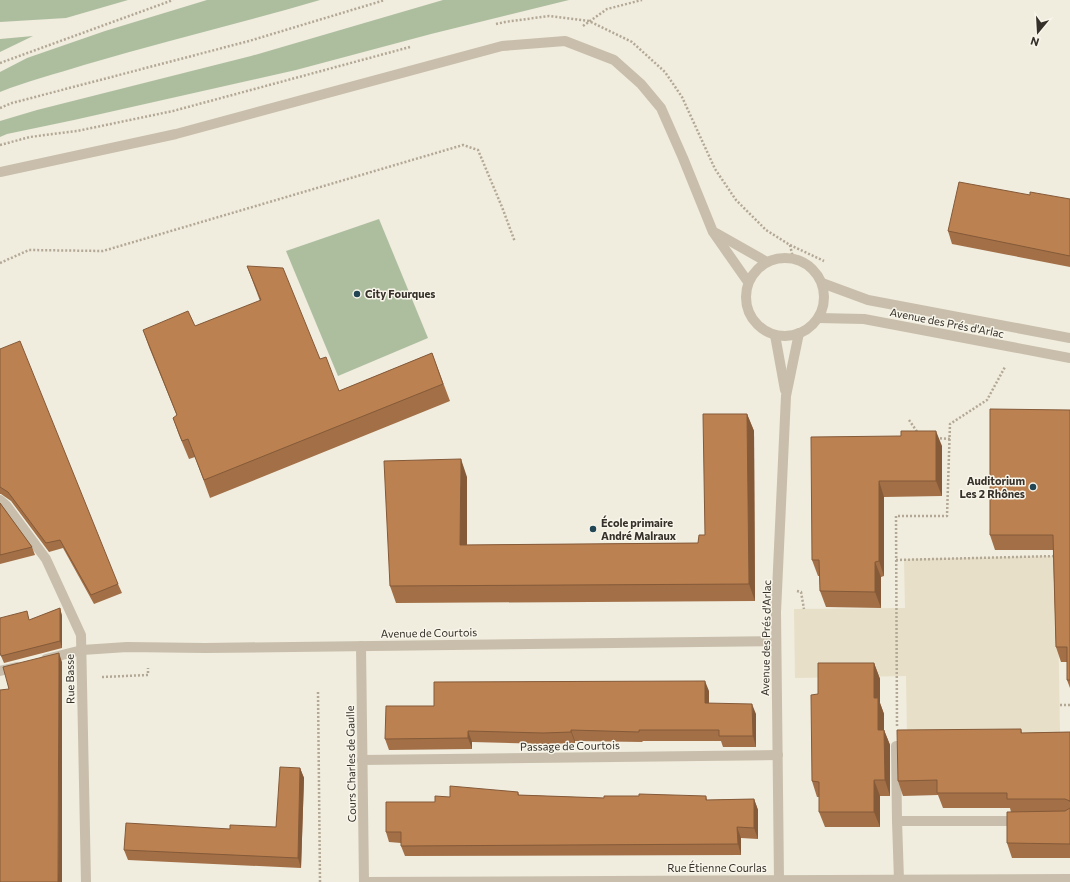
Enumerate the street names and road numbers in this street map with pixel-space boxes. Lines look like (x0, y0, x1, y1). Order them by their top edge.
street label: Avenue des Prés d'Arlac (889, 305, 1005, 340)
street label: Avenue des Prés d'Arlac (758, 580, 773, 696)
street label: Avenue de Courtois (381, 625, 477, 640)
street label: Rue Basse (63, 654, 76, 704)
street label: Cours Charles de Gaulle (343, 705, 358, 823)
street label: Passage de Courtois (520, 738, 620, 753)
street label: Rue Étienne Courlas (667, 860, 767, 874)

